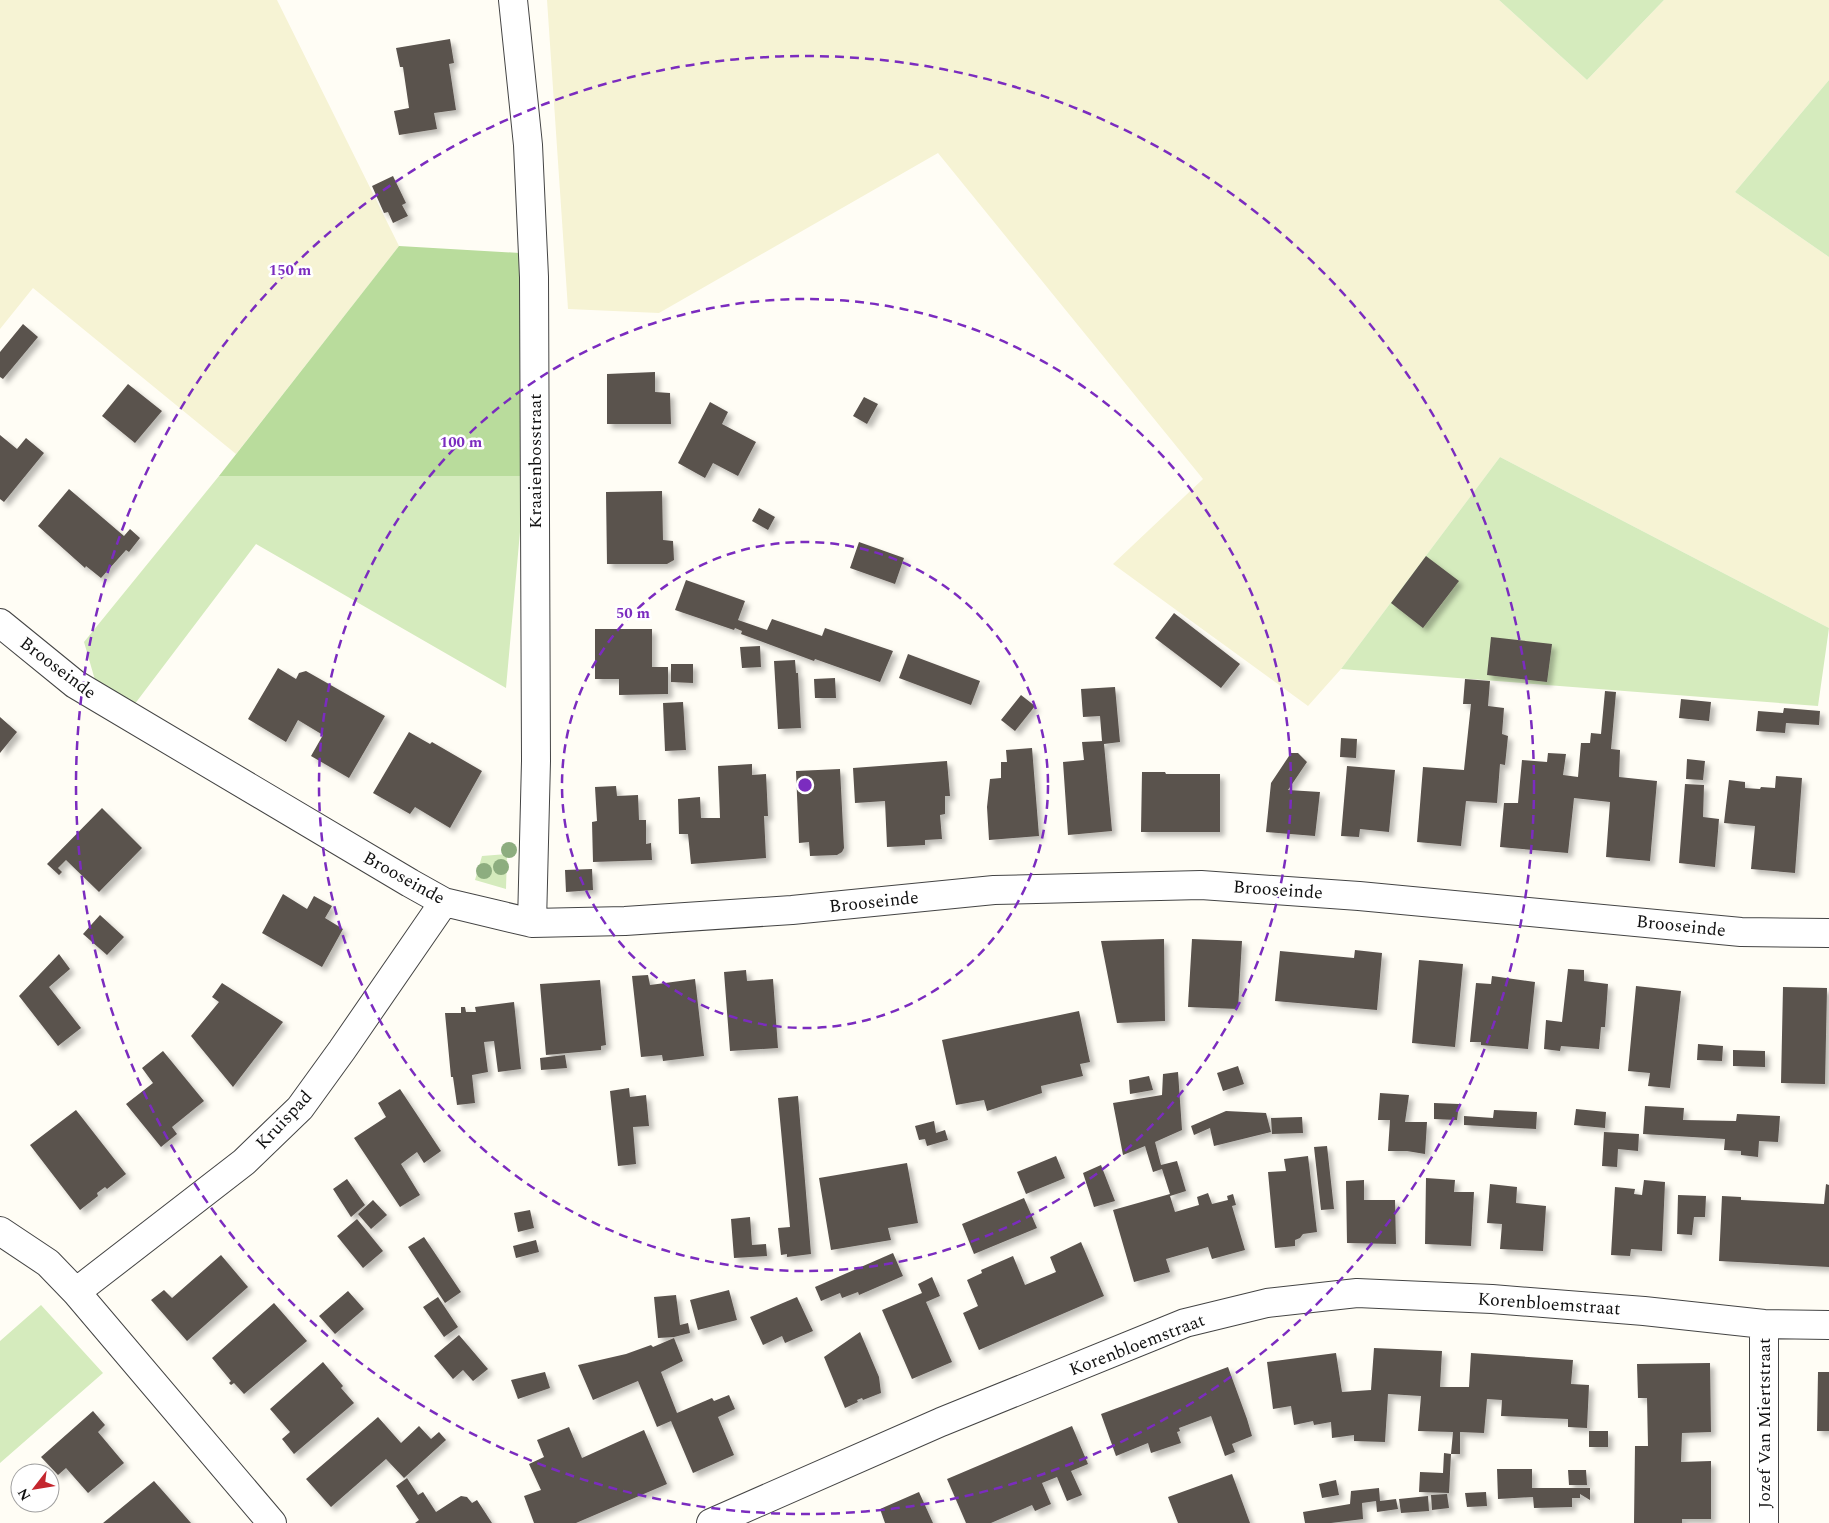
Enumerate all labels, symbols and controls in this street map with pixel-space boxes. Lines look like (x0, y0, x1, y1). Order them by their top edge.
text: 150 m (269, 259, 312, 282)
street label: Kraaienbosstraat (522, 393, 549, 529)
text: 100 m (440, 431, 483, 454)
text: 50 m (616, 602, 651, 625)
street label: Brooseinde (14, 630, 102, 706)
centre of rings (796, 776, 814, 794)
street label: Brooseinde (358, 844, 450, 912)
street label: Brooseinde (1232, 873, 1324, 907)
street label: Brooseinde (828, 884, 920, 920)
street label: Brooseinde (1635, 908, 1727, 944)
street label: Kruispad (249, 1084, 319, 1156)
street label: Korenbloemstraat (1477, 1286, 1621, 1322)
street label: Korenbloemstraat (1065, 1307, 1209, 1383)
street label: Jozef Van Miertstraat (1751, 1338, 1778, 1508)
north arrow (10, 1463, 60, 1513)
text: N (12, 1484, 36, 1505)

